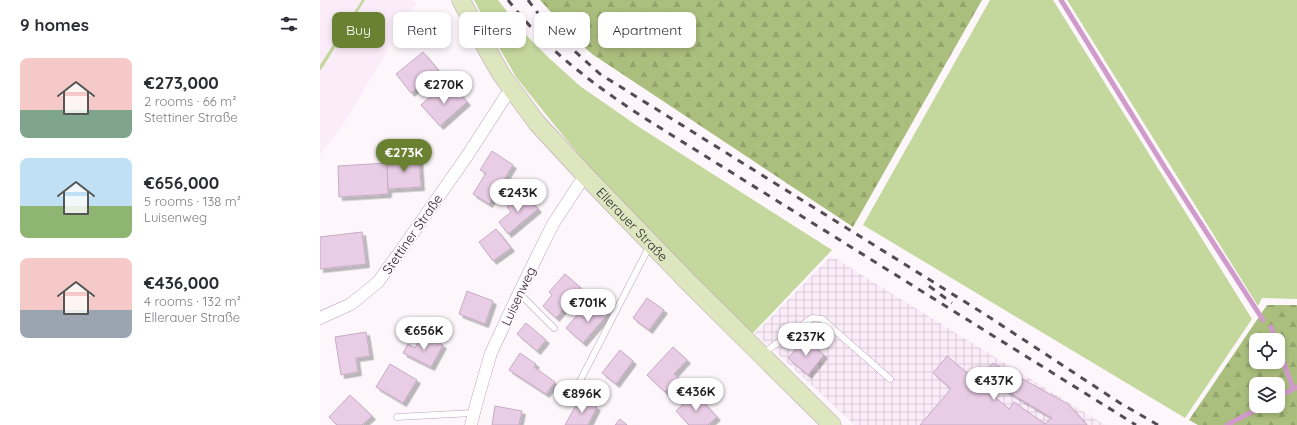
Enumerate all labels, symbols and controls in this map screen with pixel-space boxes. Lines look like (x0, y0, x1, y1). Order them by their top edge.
chip: Buy (332, 12, 385, 48)
chip: Rent (393, 12, 451, 48)
chip: Filters (459, 12, 526, 48)
chip: New (534, 12, 590, 48)
chip: Apartment (598, 12, 696, 48)
icon: filters (278, 13, 300, 35)
text: 9 homes (20, 14, 89, 35)
pin: €270K (416, 71, 472, 105)
text: €273,000 (144, 72, 219, 93)
icon: home (52, 74, 100, 122)
text: €270K (424, 76, 464, 92)
text: 2 rooms · 66 m² (144, 93, 236, 109)
text: Stettiner Straße (144, 109, 238, 125)
pin: €273K (376, 139, 432, 173)
text: €273K (385, 144, 423, 160)
text: €656,000 (144, 172, 219, 193)
icon: home (52, 174, 100, 222)
pin: €243K (490, 179, 546, 213)
text: €243K (499, 184, 537, 200)
street label: Ellerauer Straße (593, 184, 672, 264)
street label: Stettiner Straße (379, 191, 445, 277)
text: 5 rooms · 138 m² (144, 193, 241, 209)
text: Luisenweg (144, 209, 207, 225)
street label: Luisenweg (497, 264, 539, 328)
text: €436,000 (144, 272, 219, 293)
icon: home (52, 274, 100, 322)
pin: €701K (560, 289, 616, 323)
text: 4 rooms · 132 m² (144, 293, 241, 309)
text: €701K (570, 294, 606, 310)
text: Ellerauer Straße (144, 309, 240, 325)
pin: €656K (396, 317, 452, 351)
text: €656K (405, 322, 443, 338)
pin: €237K (778, 323, 834, 357)
text: €237K (787, 328, 825, 344)
map controls (1249, 333, 1285, 413)
button: locate (1249, 333, 1285, 369)
pin: €437K (966, 367, 1022, 401)
text: €437K (975, 372, 1013, 388)
button: layers (1249, 377, 1285, 413)
pin: €436K (668, 378, 724, 412)
pin: €896K (554, 380, 610, 414)
text: €436K (677, 383, 715, 399)
text: €896K (563, 385, 601, 401)

